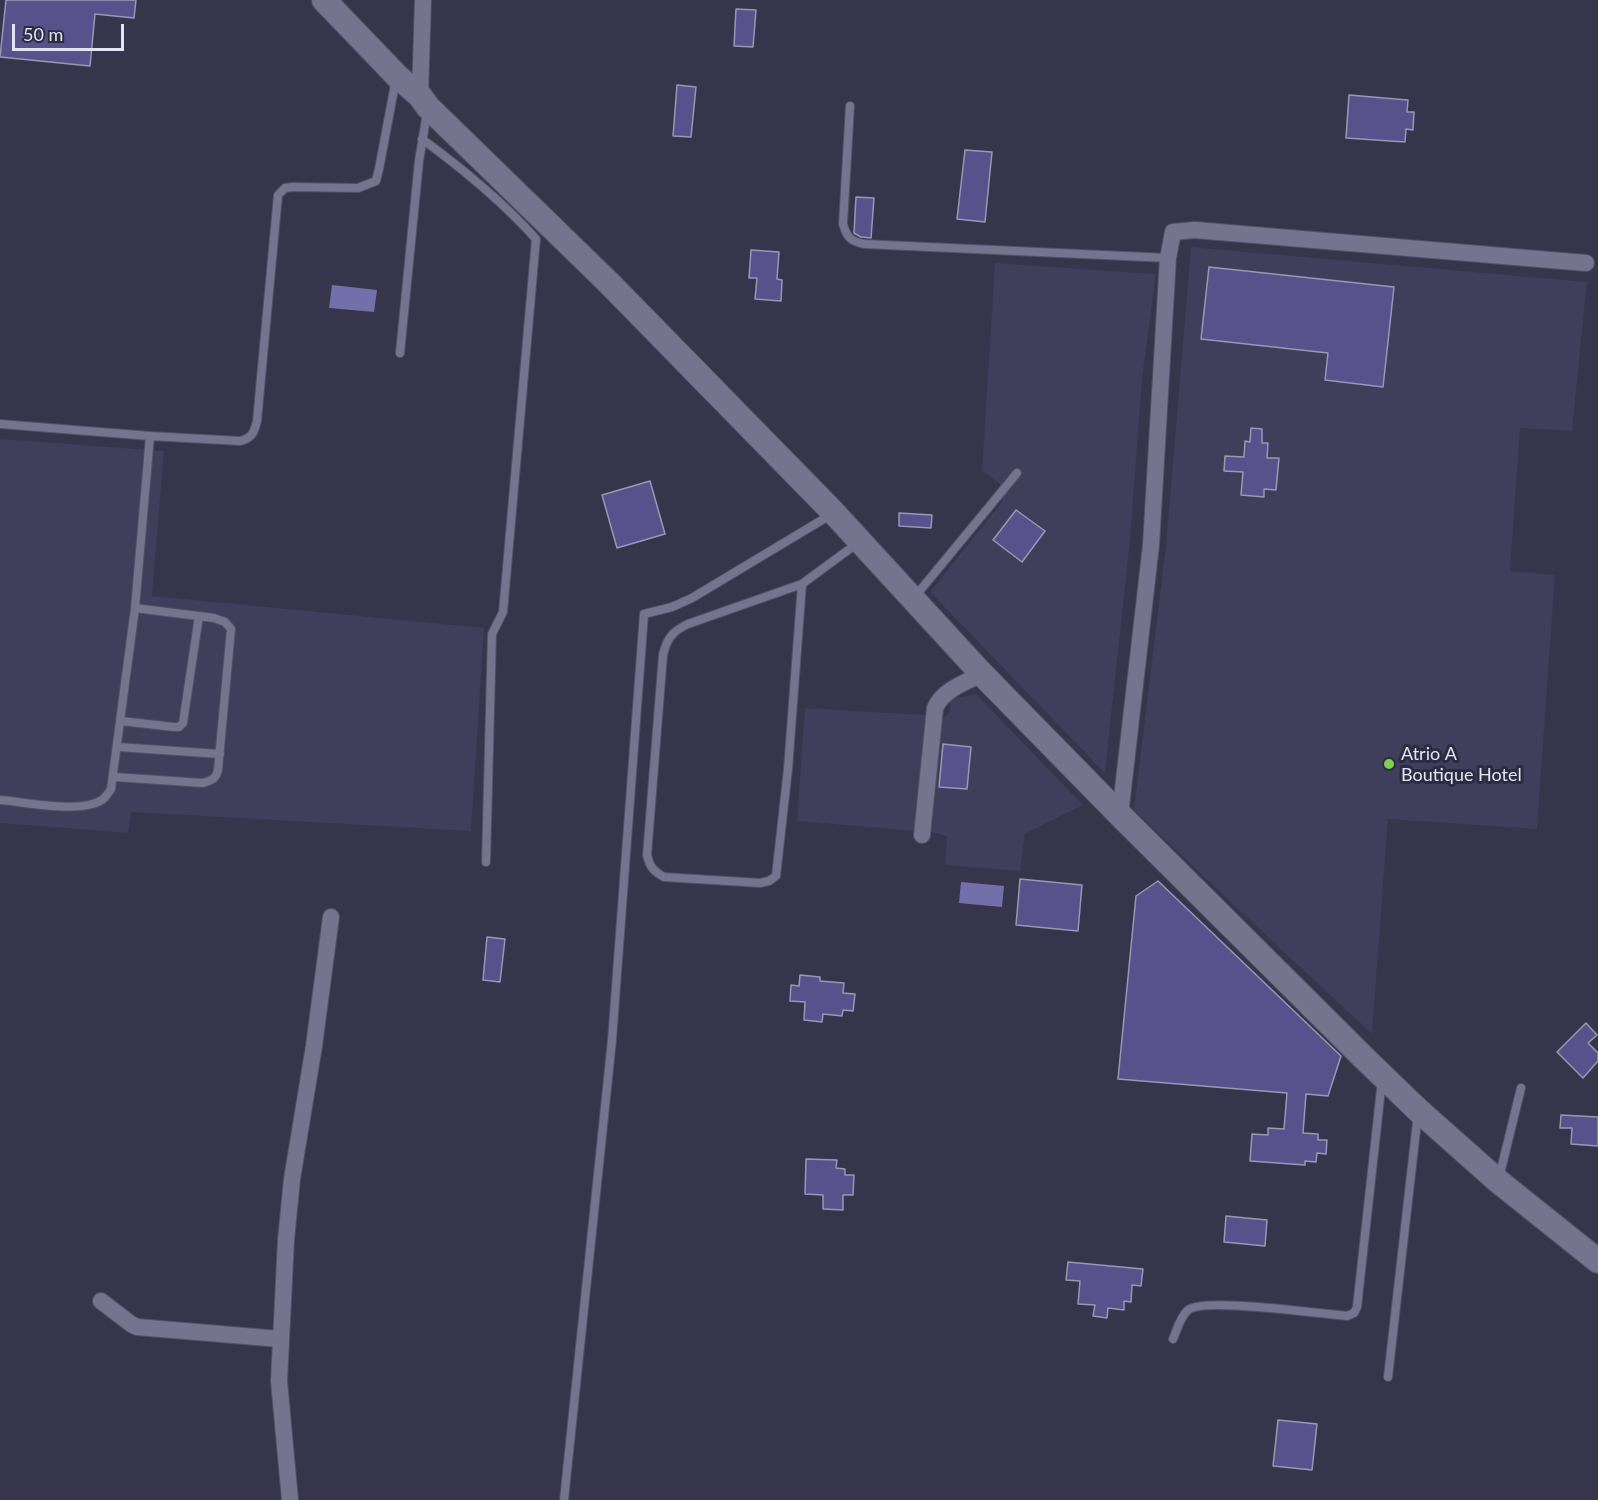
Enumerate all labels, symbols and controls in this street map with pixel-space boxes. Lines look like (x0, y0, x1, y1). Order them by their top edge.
scale bar (15, 12, 128, 50)
text: 50 m (23, 23, 63, 45)
place label: Atrio A Boutique Hotel (1401, 743, 1522, 786)
marker: Atrio A Boutique Hotel (1382, 757, 1396, 771)

